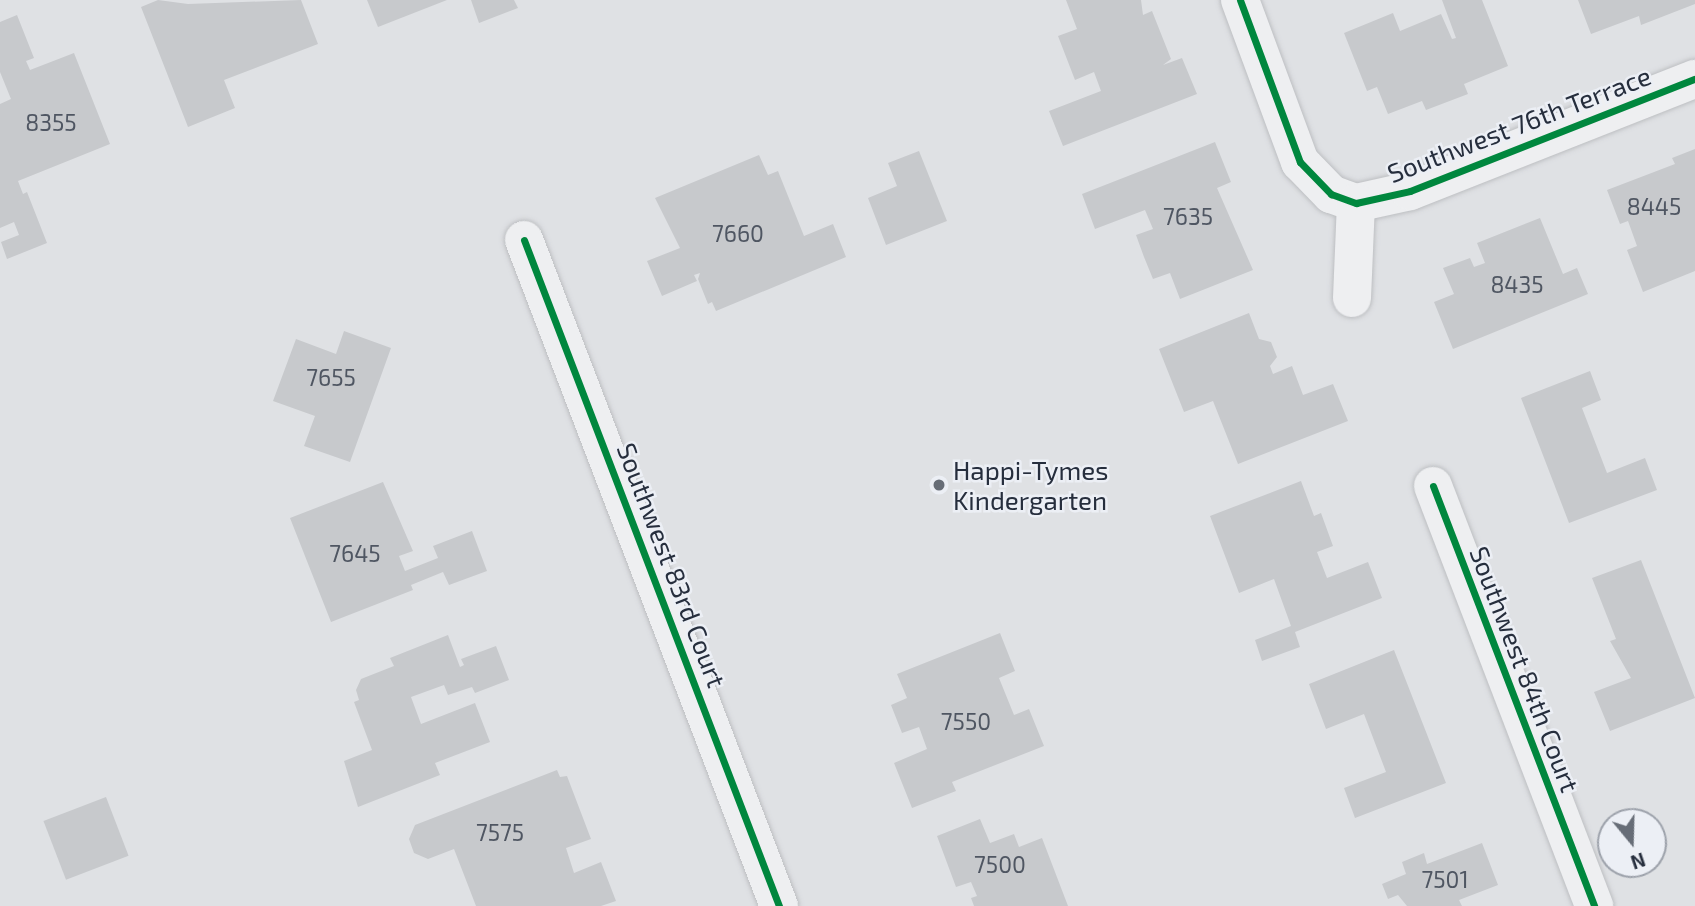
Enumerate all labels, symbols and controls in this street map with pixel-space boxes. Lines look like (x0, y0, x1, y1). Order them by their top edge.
street label: Southwest 76th Terrace (1383, 59, 1655, 189)
house number: 8355 (25, 108, 77, 136)
house number: 8445 (1627, 192, 1681, 220)
house number: 7635 (1163, 202, 1213, 230)
house number: 7660 (712, 219, 764, 247)
house number: 8435 (1490, 270, 1544, 298)
house number: 7655 (306, 363, 356, 391)
street label: Southwest 83rd Court (611, 438, 733, 692)
place label: Happi-Tymes Kindergarten (953, 454, 1108, 516)
marker: Happi-Tymes Kindergarten (931, 477, 947, 493)
house number: 7645 (329, 539, 381, 567)
street label: Southwest 84th Court (1464, 542, 1586, 796)
house number: 7550 (941, 707, 991, 735)
north arrow (1597, 808, 1667, 878)
house number: 7575 (476, 818, 524, 846)
text: N (1628, 848, 1649, 875)
house number: 7500 (974, 850, 1026, 878)
house number: 7501 (1421, 865, 1469, 893)

